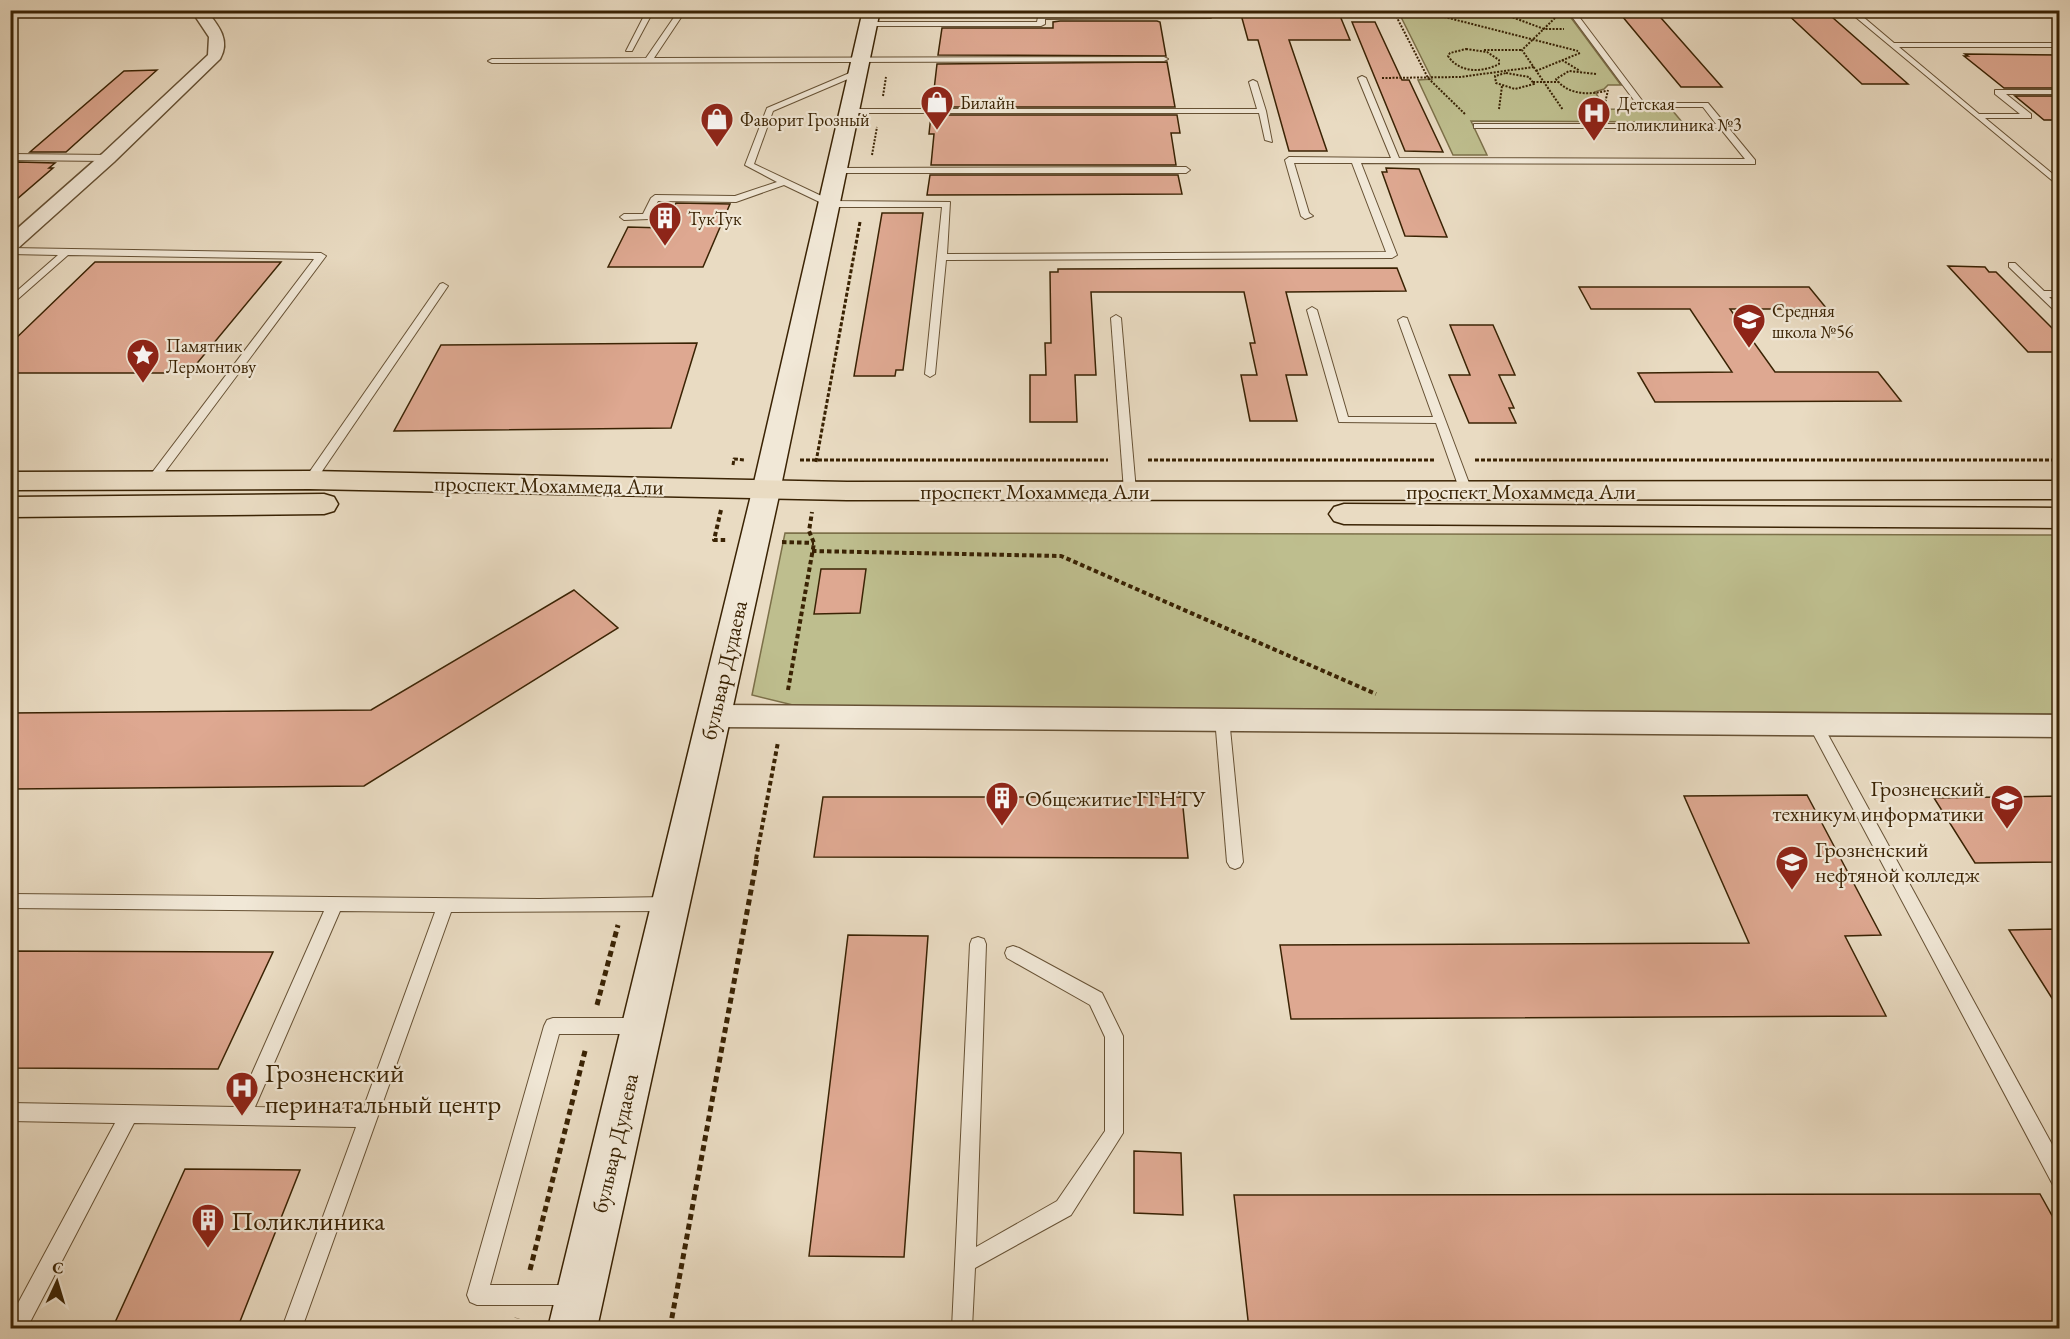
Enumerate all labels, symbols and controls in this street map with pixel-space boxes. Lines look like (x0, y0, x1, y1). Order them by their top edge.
shop icon: Билайн (919, 84, 955, 131)
place label: Билайн (960, 91, 1015, 114)
place label: Детская поликлиника №3 (1617, 92, 1742, 136)
hospital icon: Детская поликлиника №3 (1576, 95, 1612, 142)
shop icon: Фаворит Грозный (699, 101, 735, 148)
place label: Фаворит Грозный (740, 108, 870, 131)
building icon: ТукТук (647, 200, 683, 247)
place label: ТукТук (688, 207, 742, 230)
place label: Средняя школа №56 (1772, 299, 1854, 343)
school or university icon: Средняя школа №56 (1731, 302, 1767, 349)
place label: Памятник Лермонтову (166, 334, 256, 378)
place icon: Памятник Лермонтову (125, 337, 161, 384)
street label: проспект Мохаммеда Али (434, 468, 664, 502)
street label: проспект Мохаммеда Али (920, 477, 1150, 506)
street label: проспект Мохаммеда Али (1406, 477, 1636, 506)
street label: бульвар Дудаева (694, 597, 754, 742)
place label: Грозненский техникум информатики (1773, 774, 1984, 828)
building icon: Общежитие ГГНТУ (984, 780, 1020, 827)
school or university icon: Грозненский техникум информатики (1989, 783, 2025, 830)
place label: Общежитие ГГНТУ (1025, 784, 1206, 813)
place label: Грозненский нефтяной колледж (1815, 835, 1981, 889)
school or university icon: Грозненский нефтяной колледж (1774, 844, 1810, 891)
place label: Грозненский перинатальный центр (265, 1055, 501, 1121)
hospital icon: Грозненский перинатальный центр (224, 1070, 260, 1117)
street label: бульвар Дудаева (585, 1070, 645, 1215)
building icon: Поликлиника (190, 1202, 226, 1249)
place label: Поликлиника (231, 1203, 385, 1238)
north arrow (27, 1252, 87, 1312)
text: С (52, 1257, 64, 1278)

